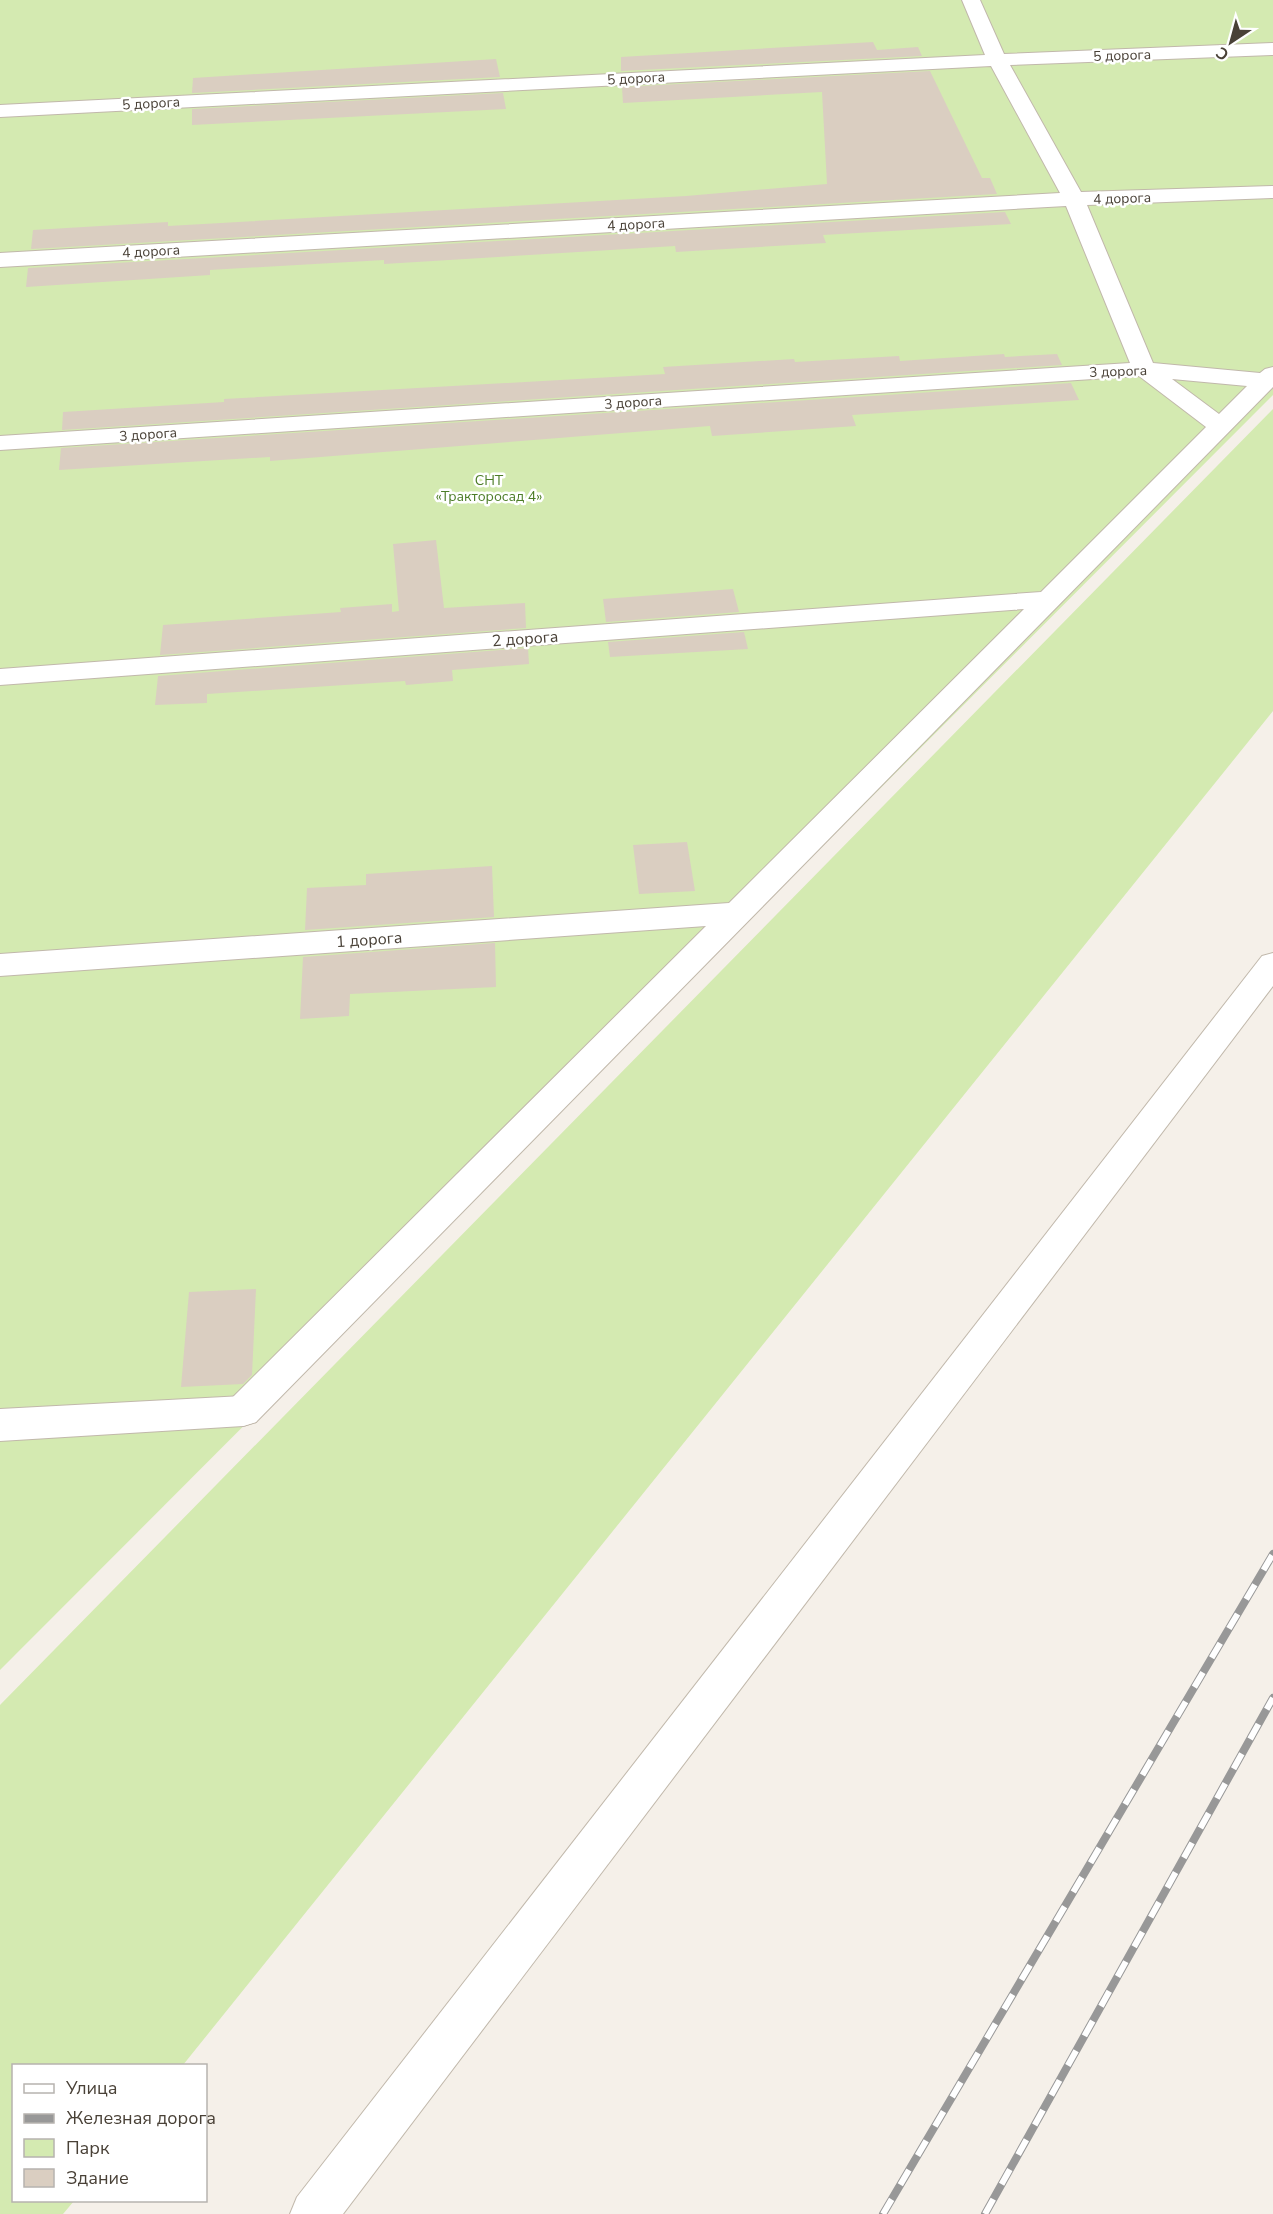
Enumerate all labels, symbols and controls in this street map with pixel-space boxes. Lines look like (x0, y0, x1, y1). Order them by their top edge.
north arrow (1201, 12, 1261, 72)
text: С (1212, 41, 1234, 65)
street label: 5 дорога (1093, 45, 1151, 66)
street label: 5 дорога (607, 67, 666, 90)
street label: 5 дорога (122, 92, 181, 115)
street label: 4 дорога (1093, 188, 1151, 209)
street label: 4 дорога (607, 213, 666, 236)
street label: 4 дорога (122, 240, 181, 263)
street label: 3 дорога (1089, 361, 1147, 382)
street label: 3 дорога (603, 391, 663, 414)
street label: 3 дорога (118, 423, 178, 446)
park label: СНТ «Тракторосад 4» (436, 471, 542, 506)
street label: 2 дорога (491, 626, 559, 652)
street label: 1 дорога (335, 927, 403, 953)
legend (12, 2064, 207, 2202)
text: Улица (65, 2076, 117, 2100)
text: Железная дорога (66, 2106, 216, 2130)
text: Парк (66, 2136, 110, 2160)
text: Здание (66, 2166, 129, 2190)

